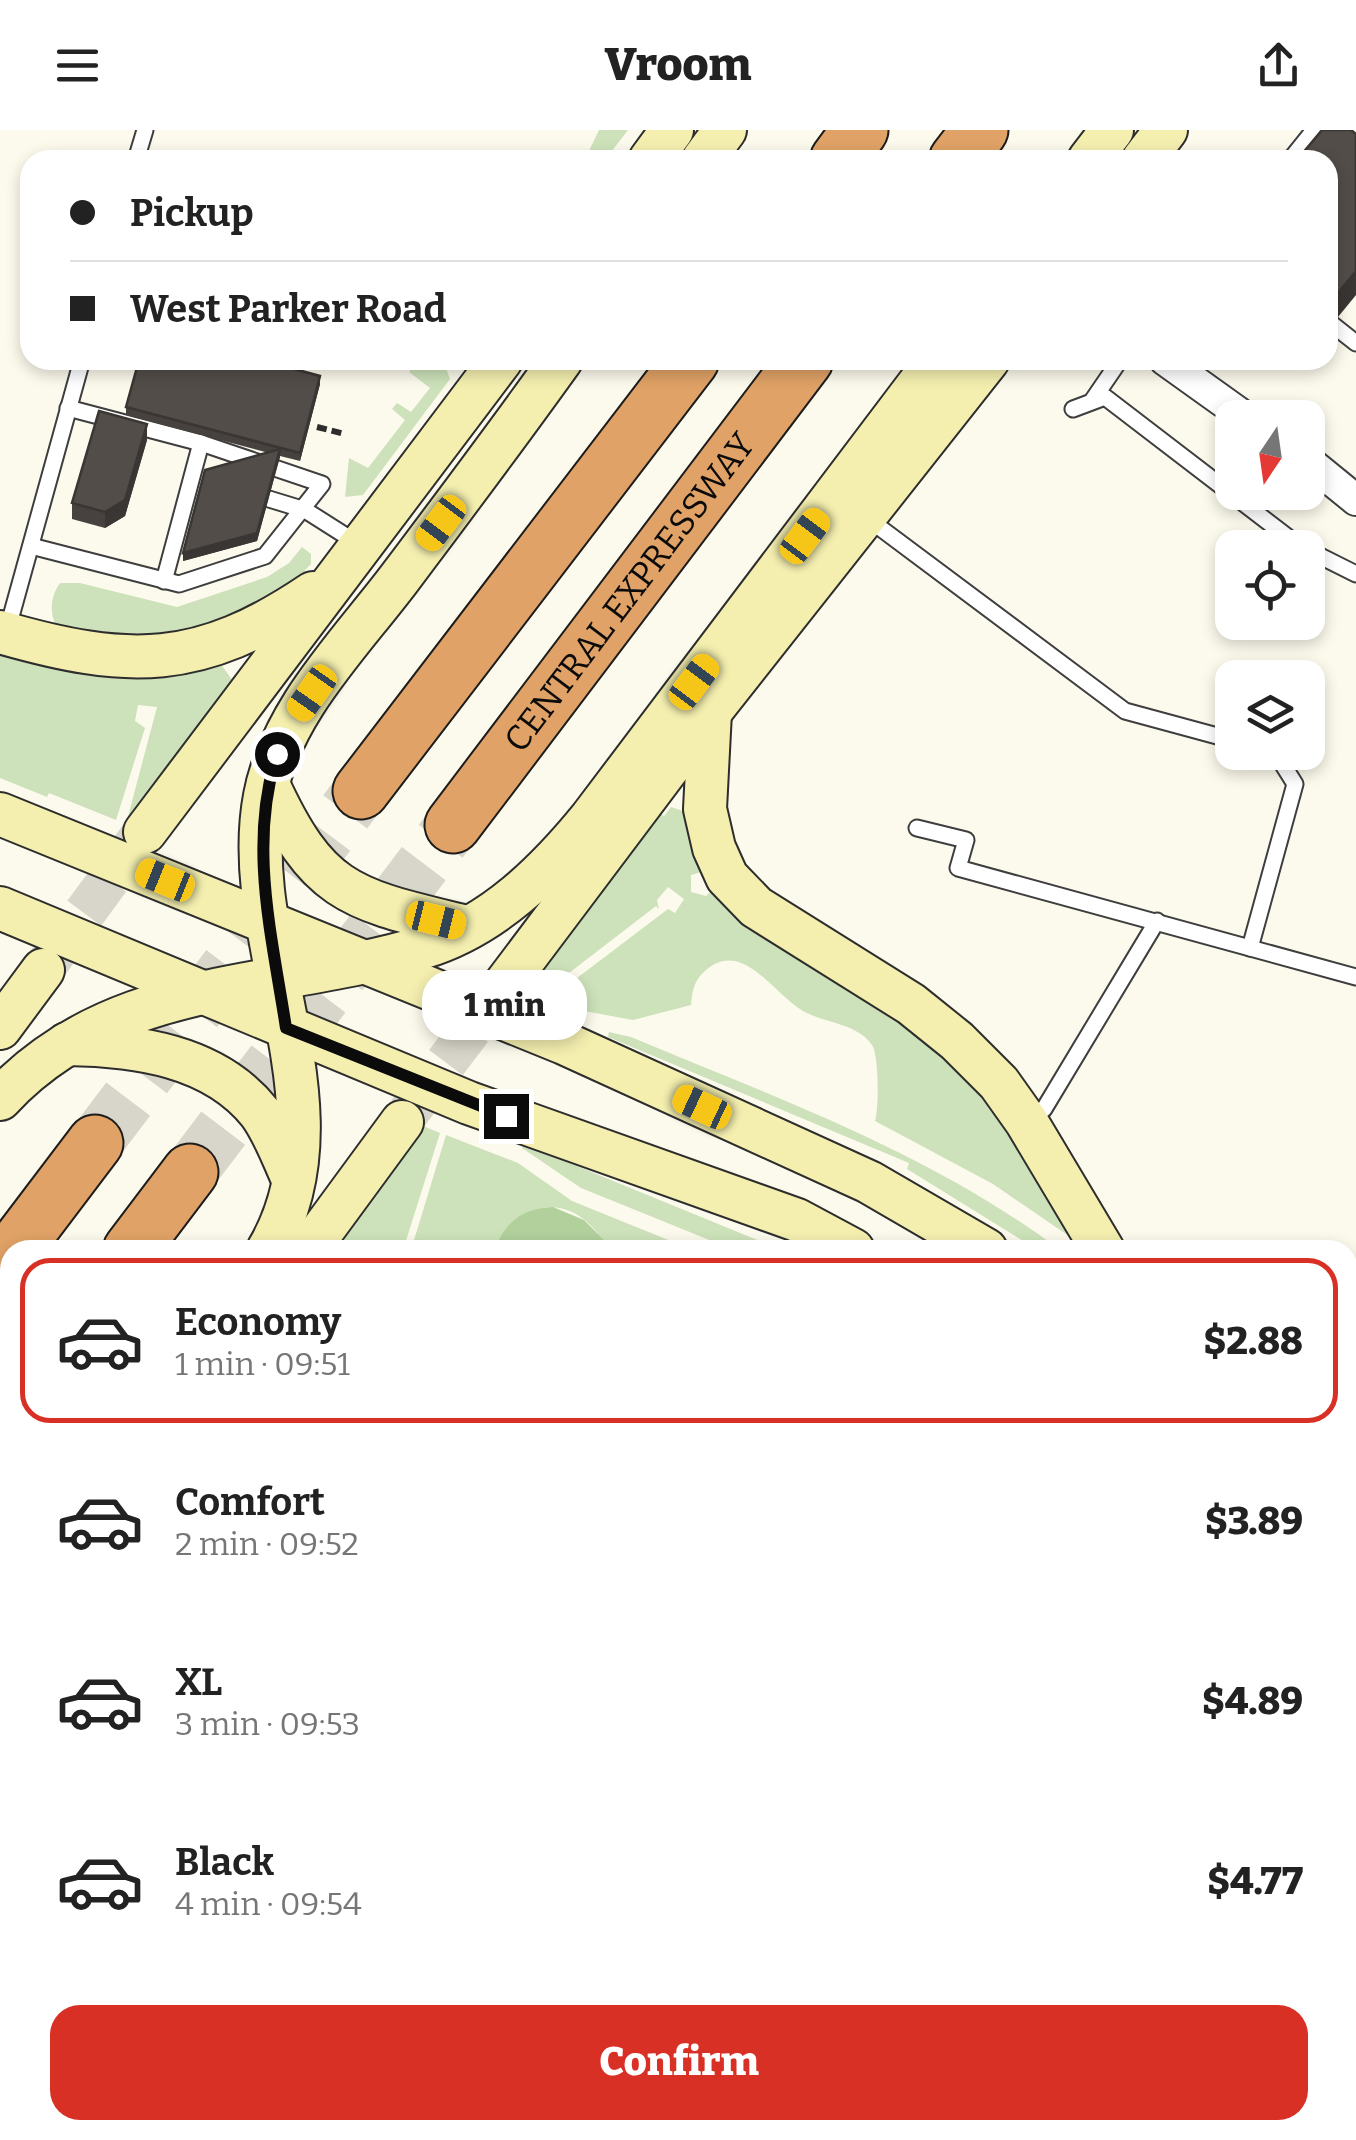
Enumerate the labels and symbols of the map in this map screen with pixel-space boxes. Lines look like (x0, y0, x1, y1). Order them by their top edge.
north arrow (1215, 400, 1325, 510)
street label: CENTRAL EXPRESSWAY (495, 424, 764, 760)
car (411, 490, 471, 556)
car (775, 503, 835, 569)
car (664, 649, 724, 715)
car (283, 660, 341, 726)
route start (255, 732, 300, 777)
car (132, 855, 198, 905)
car (403, 898, 469, 942)
callout: 1 min (424, 971, 588, 1041)
car (668, 1081, 736, 1133)
route end (484, 1094, 529, 1139)

